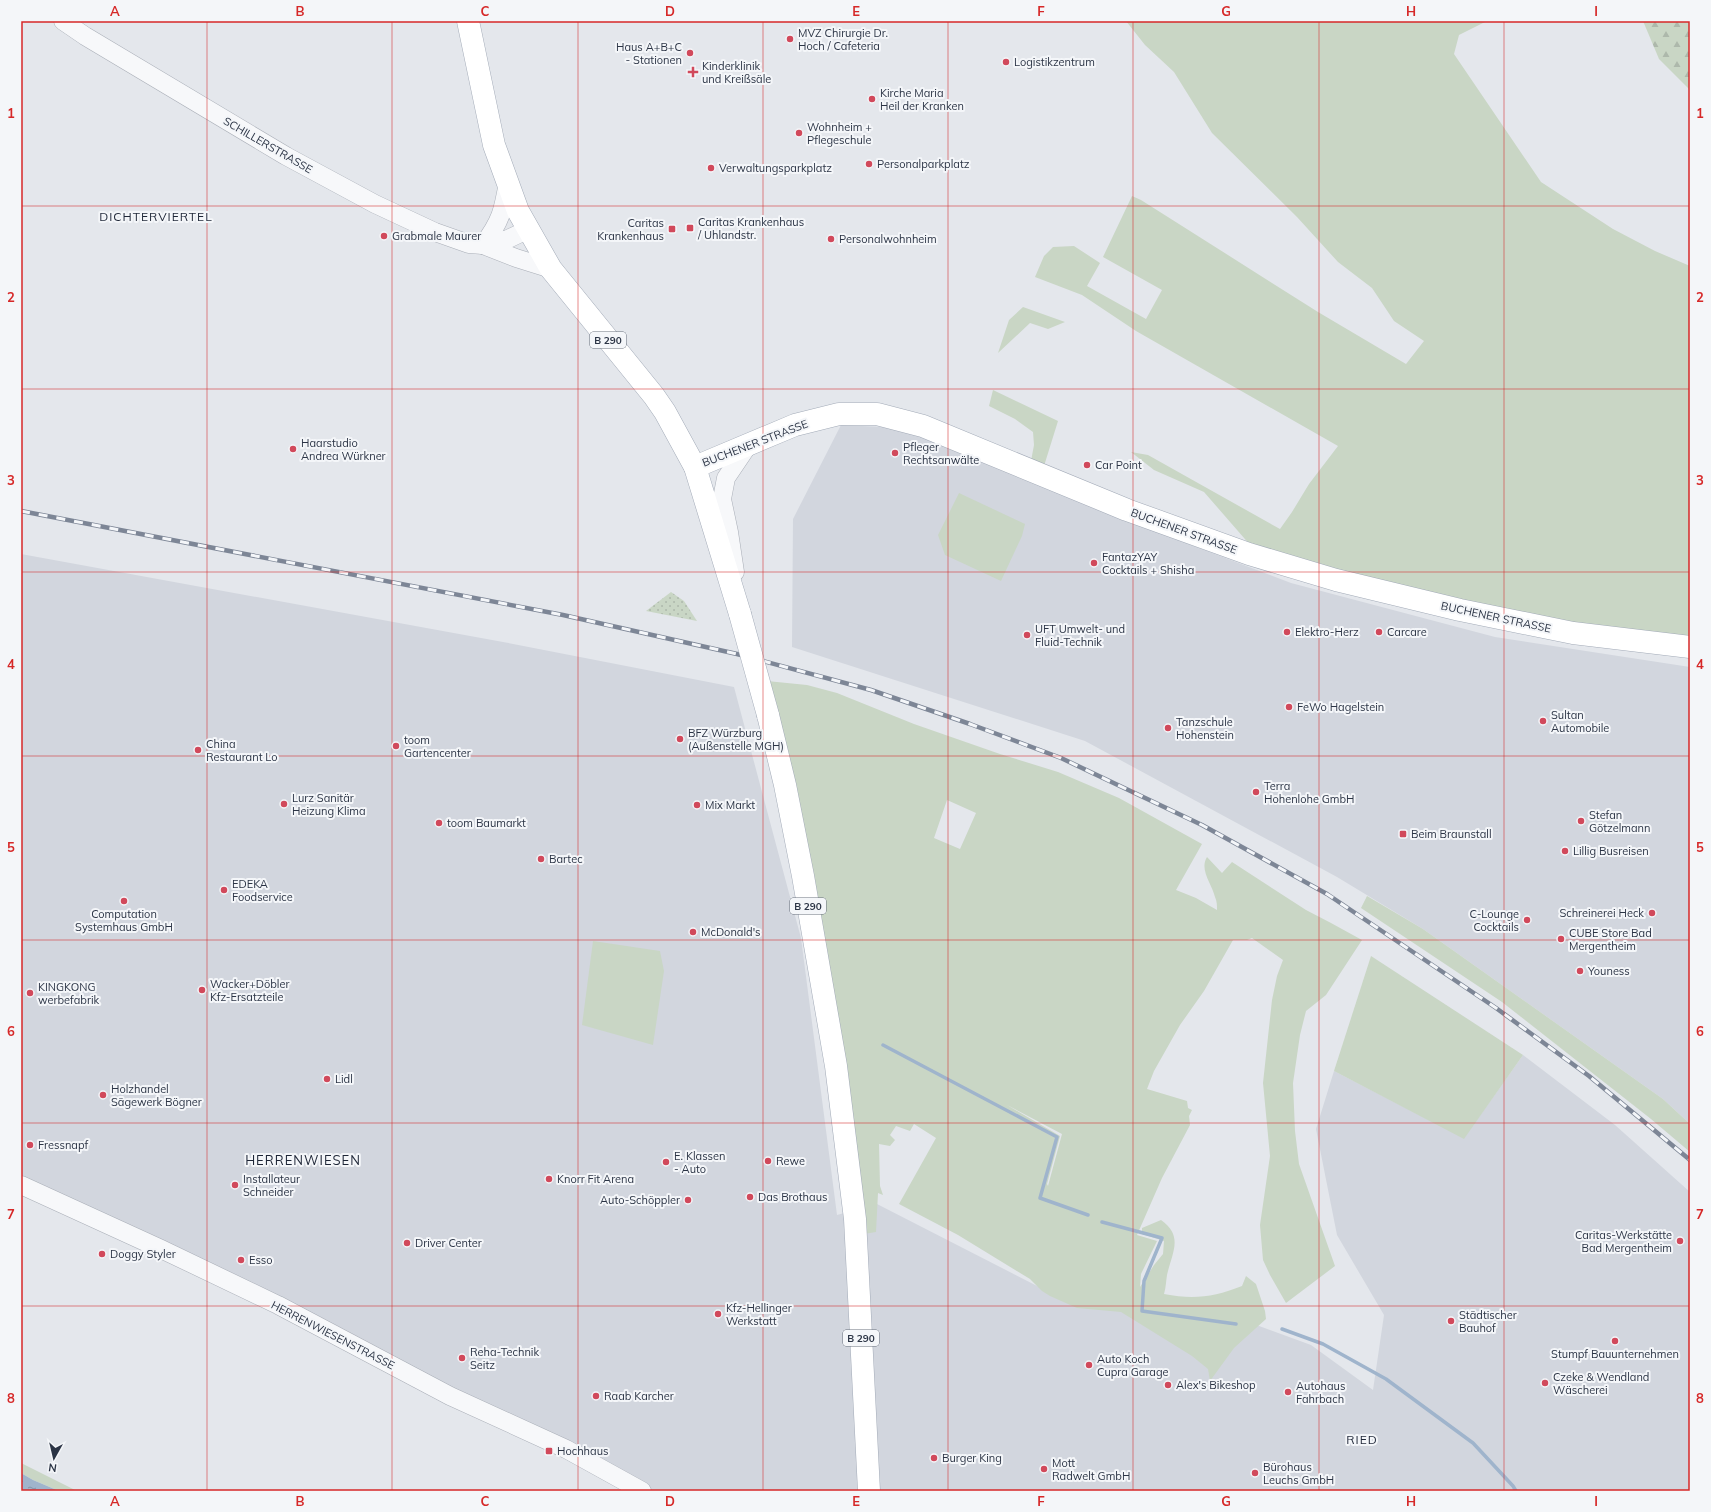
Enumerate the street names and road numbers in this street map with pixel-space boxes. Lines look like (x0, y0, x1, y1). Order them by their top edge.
street label: SCHILLERSTRASSE (221, 114, 315, 176)
road number: B 290 (590, 332, 626, 348)
street label: BUCHENER STRASSE (700, 416, 810, 470)
street label: BUCHENER STRASSE (1129, 505, 1239, 557)
street label: BUCHENER STRASSE (1440, 598, 1552, 636)
road number: B 290 (790, 898, 826, 914)
street label: HERRENWIESENSTRASSE (269, 1298, 397, 1372)
road number: B 290 (843, 1330, 879, 1346)

